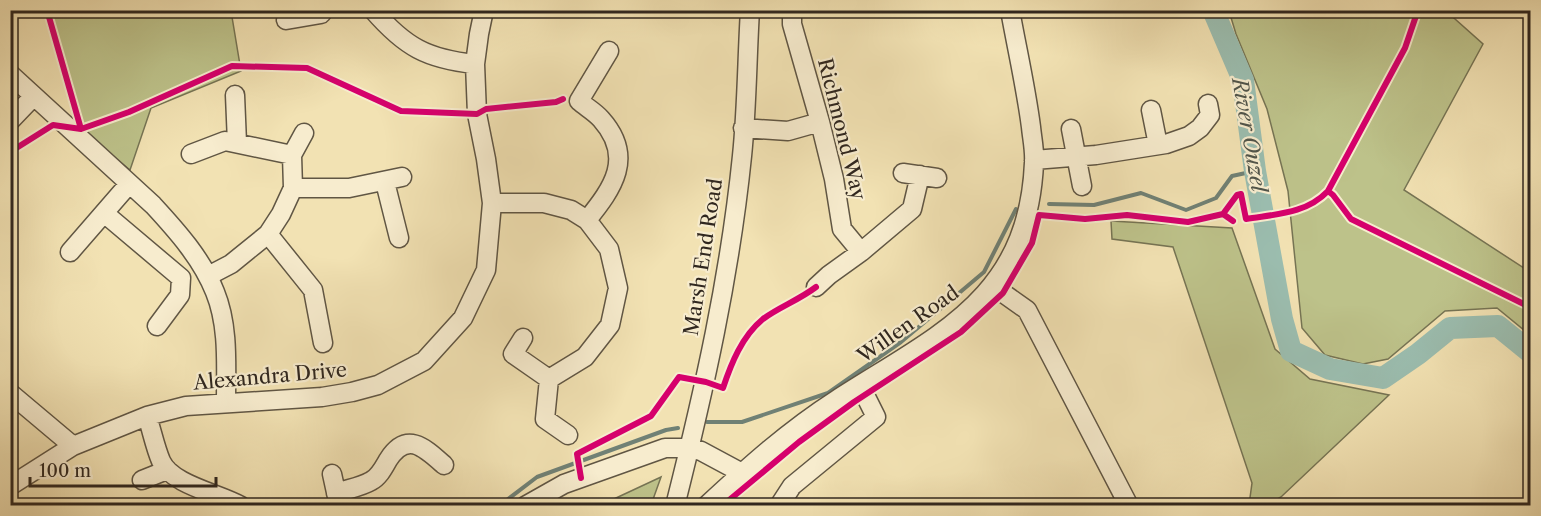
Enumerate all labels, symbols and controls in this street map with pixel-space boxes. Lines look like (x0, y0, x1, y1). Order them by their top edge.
street label: Richmond Way (813, 56, 871, 203)
water label: River Ouzel (1227, 74, 1272, 196)
street label: Marsh End Road (679, 177, 727, 337)
street label: Willen Road (852, 280, 963, 368)
street label: Alexandra Drive (191, 357, 348, 395)
scale bar (30, 450, 216, 488)
text: 100 m (39, 460, 91, 482)

